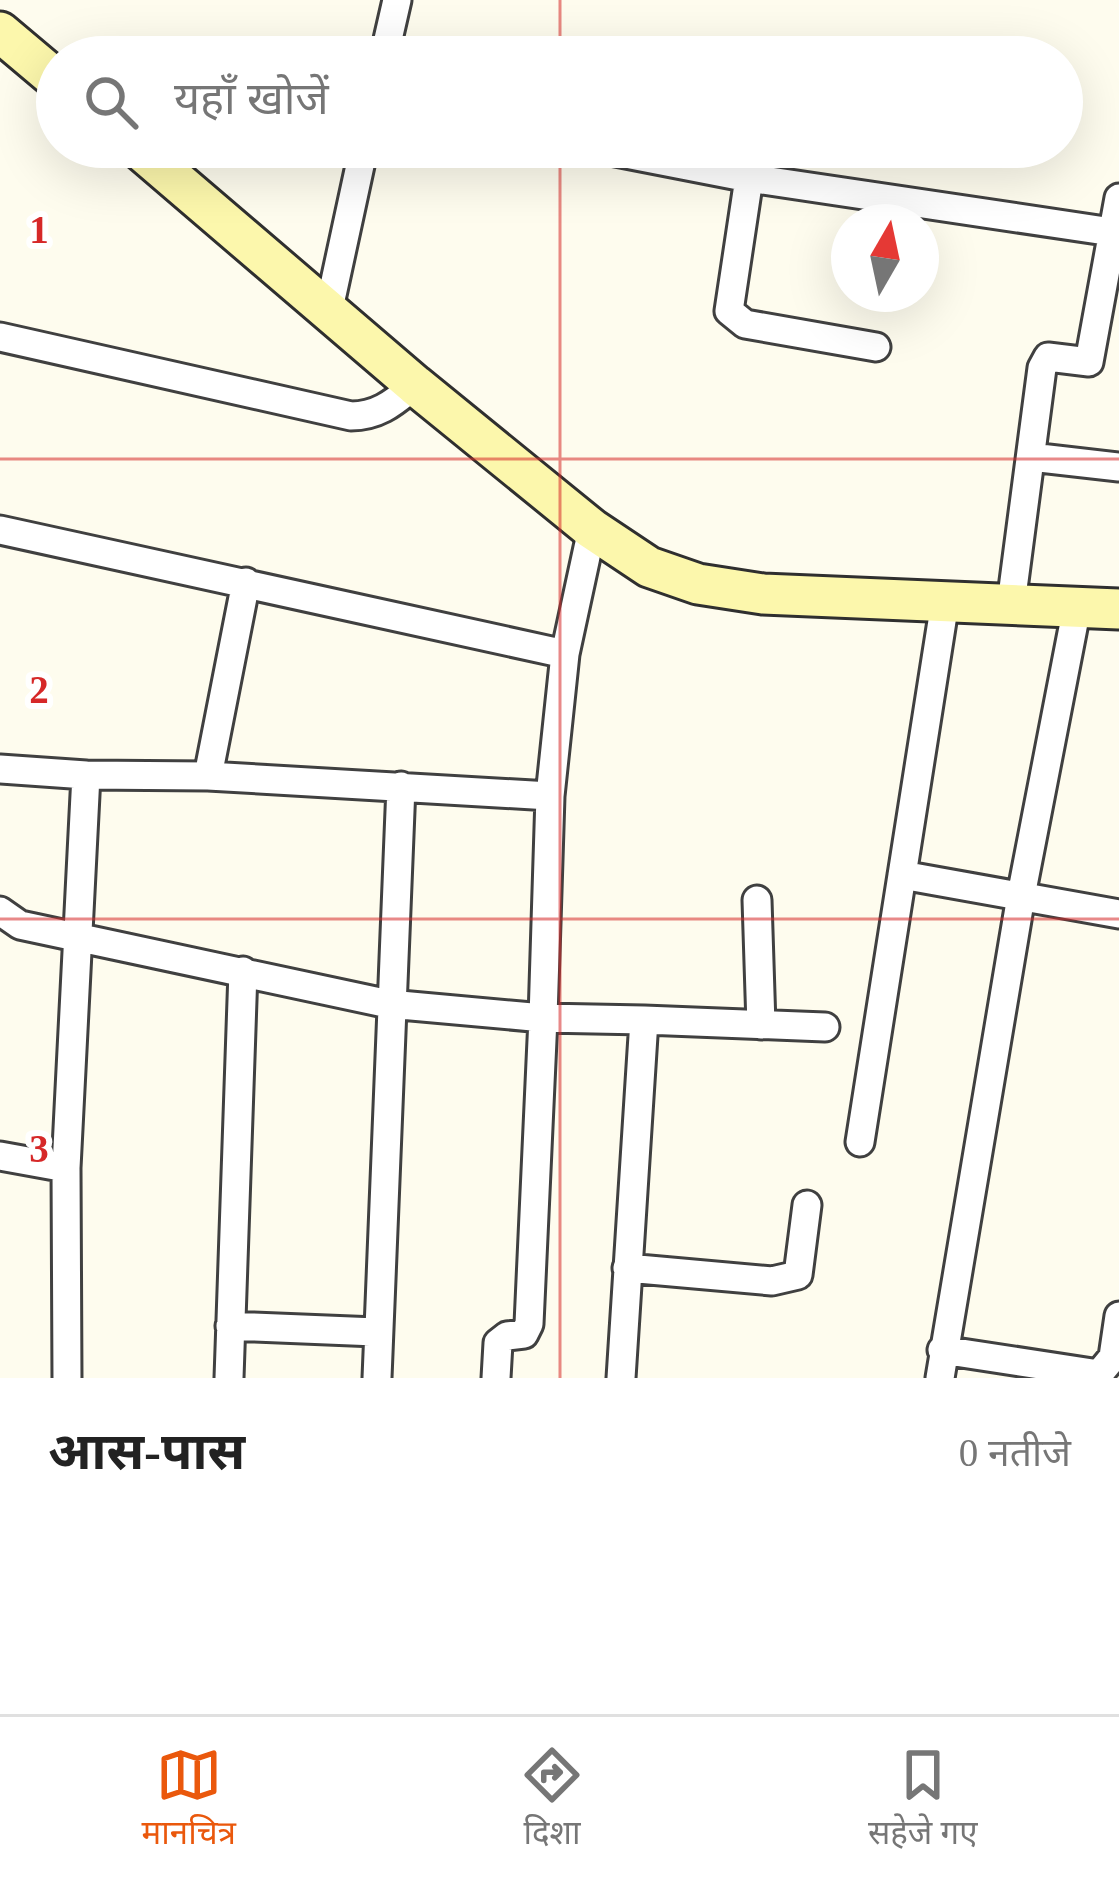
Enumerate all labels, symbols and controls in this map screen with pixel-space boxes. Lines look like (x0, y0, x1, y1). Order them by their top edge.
search box (36, 36, 1083, 168)
icon: search (78, 69, 144, 135)
text: यहाँ खोजें (174, 74, 329, 124)
north arrow (831, 204, 939, 312)
text: 1 (29, 208, 49, 251)
text: 2 (29, 668, 49, 711)
text: 3 (29, 1127, 49, 1170)
text: आस-पास (48, 1424, 245, 1480)
text: 0 नतीजे (959, 1431, 1071, 1474)
tab: मानचित्र (142, 1742, 236, 1857)
tab: दिशा (519, 1742, 585, 1857)
tab: सहेजे गए (868, 1742, 977, 1857)

